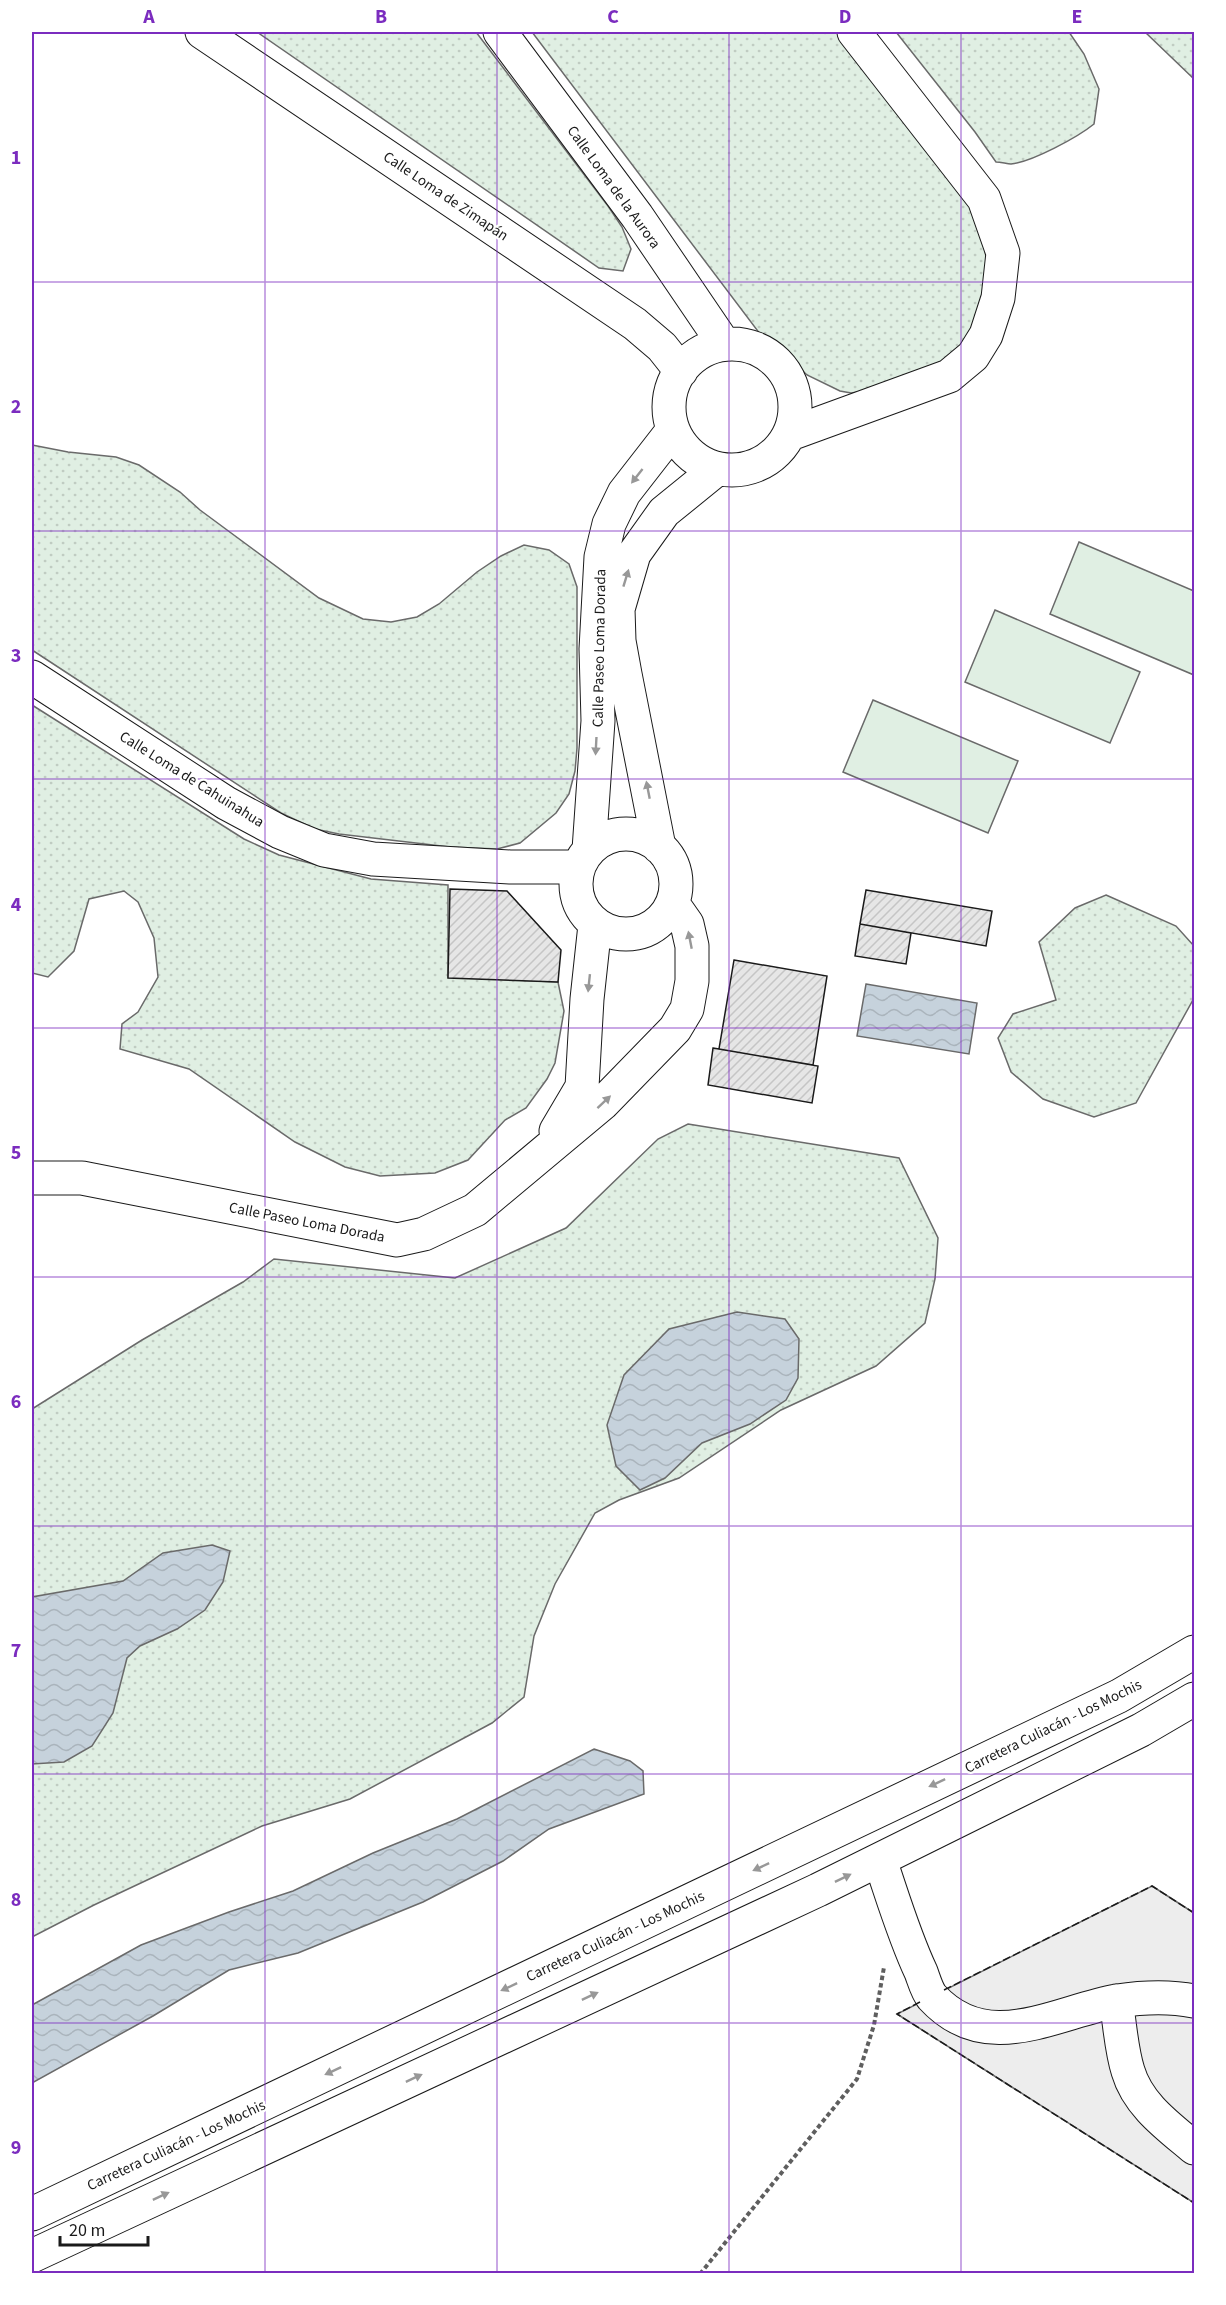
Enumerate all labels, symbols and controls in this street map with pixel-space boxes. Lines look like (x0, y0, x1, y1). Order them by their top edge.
text: A (142, 3, 155, 31)
text: B (375, 3, 387, 31)
text: C (607, 3, 619, 31)
text: D (839, 3, 851, 31)
text: E (1072, 3, 1082, 31)
street label: Calle Loma de la Aurora (562, 121, 665, 253)
text: 1 (11, 144, 21, 172)
street label: Calle Loma de Zimapán (379, 147, 512, 246)
text: 2 (11, 393, 21, 421)
one-way arrow (631, 468, 644, 484)
street label: Calle Paseo Loma Dorada (588, 569, 611, 727)
one-way arrow (622, 569, 631, 587)
text: 3 (11, 642, 21, 670)
street label: Calle Loma de Cahuinahua (115, 726, 268, 833)
one-way arrow (592, 736, 601, 755)
one-way arrow (643, 780, 652, 799)
text: 4 (11, 891, 22, 919)
one-way arrow (685, 930, 694, 949)
one-way arrow (584, 973, 594, 992)
one-way arrow (596, 1095, 611, 1109)
text: 5 (11, 1139, 21, 1167)
street label: Calle Paseo Loma Dorada (227, 1197, 387, 1248)
text: 6 (11, 1388, 21, 1416)
text: 7 (11, 1637, 21, 1665)
street label: Carretera Culiacán - Los Mochis (961, 1674, 1145, 1779)
one-way arrow (928, 1778, 945, 1787)
one-way arrow (752, 1862, 769, 1871)
one-way arrow (835, 1873, 852, 1883)
text: 8 (11, 1886, 21, 1914)
street label: Carretera Culiacán - Los Mochis (523, 1886, 708, 1987)
one-way arrow (500, 1982, 517, 1991)
one-way arrow (582, 1992, 599, 2001)
one-way arrow (324, 2066, 341, 2075)
one-way arrow (405, 2074, 422, 2083)
street label: Carretera Culiacán - Los Mochis (84, 2095, 269, 2196)
text: 9 (11, 2134, 21, 2162)
one-way arrow (152, 2191, 170, 2201)
scale bar (60, 2209, 148, 2247)
text: 20 m (69, 2218, 105, 2243)

